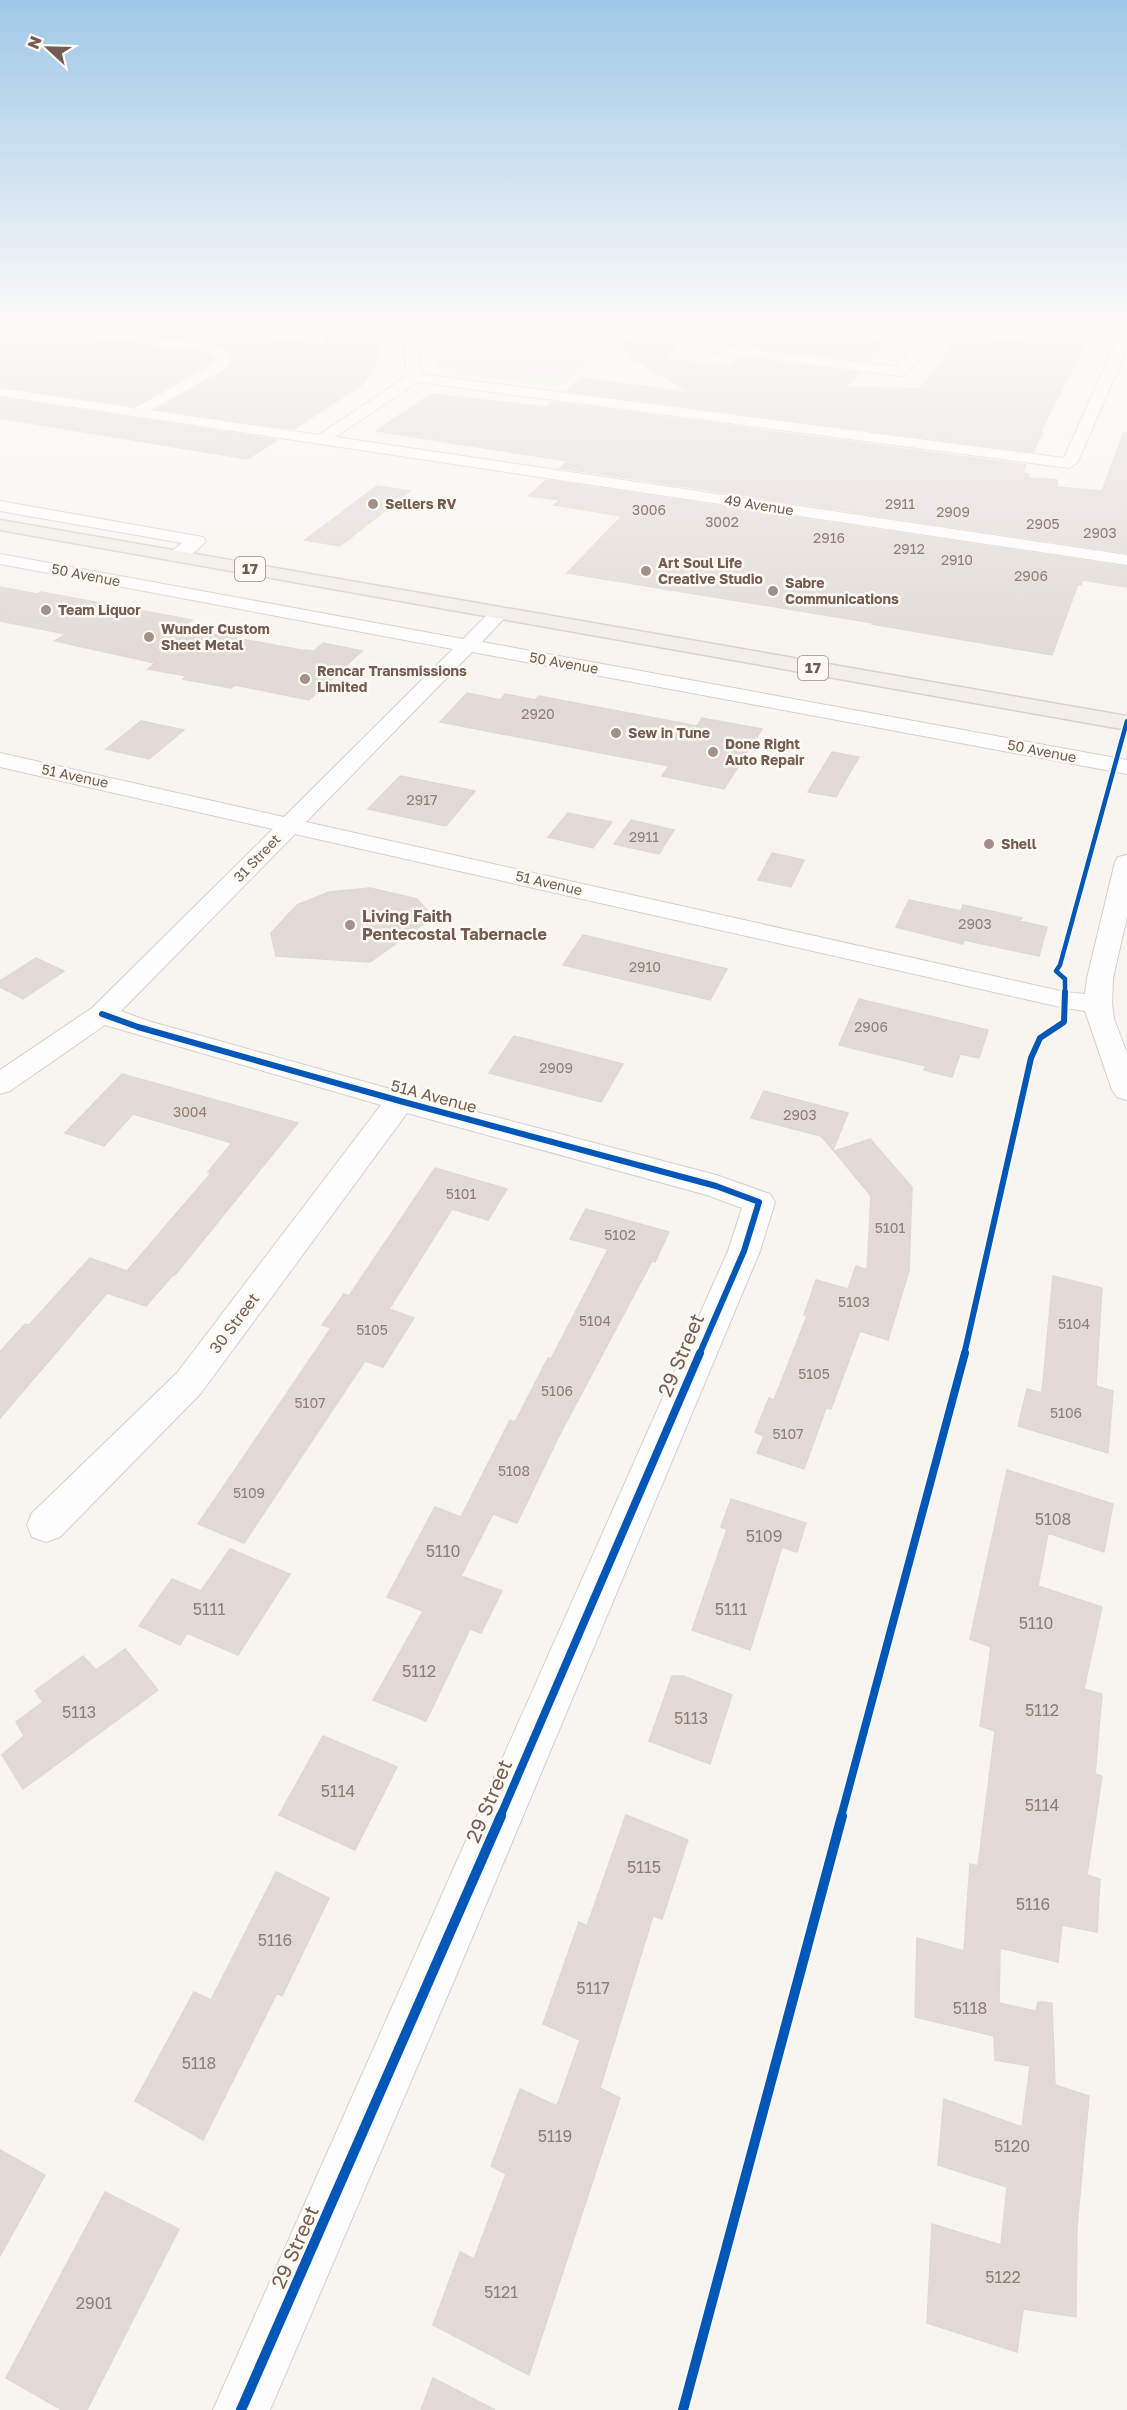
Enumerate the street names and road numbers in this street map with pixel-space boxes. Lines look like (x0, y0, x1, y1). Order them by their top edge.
street label: 49 Avenue (723, 491, 795, 518)
road number: 17 (235, 557, 265, 581)
street label: 50 Avenue (50, 560, 122, 590)
street label: 50 Avenue (528, 648, 600, 677)
road number: 17 (798, 656, 828, 680)
street label: 50 Avenue (1006, 736, 1078, 766)
street label: 51 Avenue (40, 760, 110, 791)
street label: 31 Street (230, 830, 284, 885)
street label: 51 Avenue (514, 867, 584, 898)
street label: 51A Avenue (389, 1075, 479, 1117)
street label: 30 Street (205, 1289, 263, 1357)
street label: 29 Street (652, 1309, 708, 1400)
street label: 29 Street (460, 1755, 516, 1846)
street label: 29 Street (265, 2202, 323, 2292)

